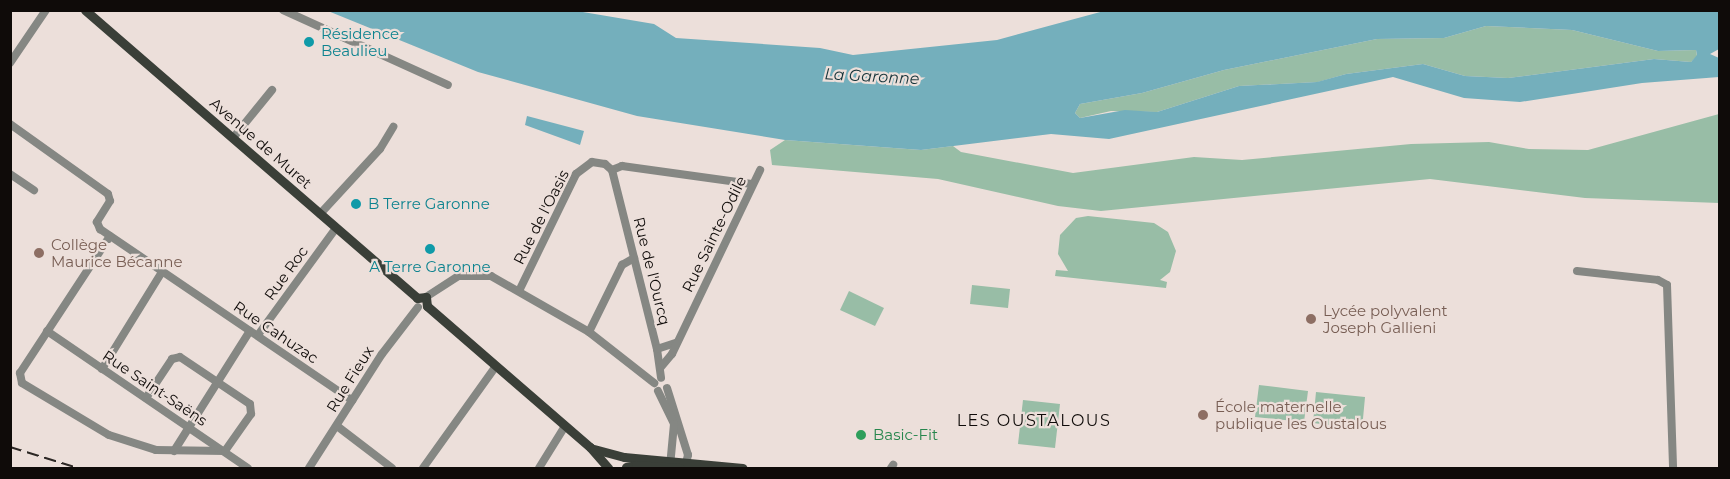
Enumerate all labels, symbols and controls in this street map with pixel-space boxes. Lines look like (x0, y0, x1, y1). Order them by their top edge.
place label: Résidence Beaulieu (321, 24, 399, 59)
marker: Résidence Beaulieu (302, 35, 316, 49)
water label: La Garonne (824, 65, 920, 89)
street label: Avenue de Muret (206, 94, 316, 192)
street label: Rue de l'Oasis (509, 167, 573, 267)
street label: Rue Sainte-Odile (678, 173, 750, 295)
place label: B Terre Garonne (368, 195, 490, 213)
marker: B Terre Garonne (349, 197, 363, 211)
street label: Rue de l'Ourcq (630, 215, 674, 327)
place label: Collège Maurice Bécanne (51, 235, 182, 270)
street label: Rue Roc (260, 242, 312, 304)
marker: A Terre Garonne (423, 242, 437, 256)
marker: Collège Maurice Bécanne (32, 246, 46, 260)
place label: A Terre Garonne (369, 258, 491, 276)
street label: Rue Cahuzac (230, 297, 322, 367)
place label: Lycée polyvalent Joseph Gallieni (1323, 301, 1448, 336)
marker: Lycée polyvalent Joseph Gallieni (1304, 312, 1318, 326)
street label: Rue Fieux (323, 343, 377, 415)
street label: Rue Saint-Saëns (99, 346, 211, 430)
place label: École maternelle publique les Oustalous (1215, 397, 1387, 432)
marker: École maternelle publique les Oustalous (1196, 408, 1210, 422)
district label: LES OUSTALOUS (957, 411, 1111, 431)
place label: Basic-Fit (873, 426, 938, 444)
marker: Basic-Fit (854, 428, 868, 442)

